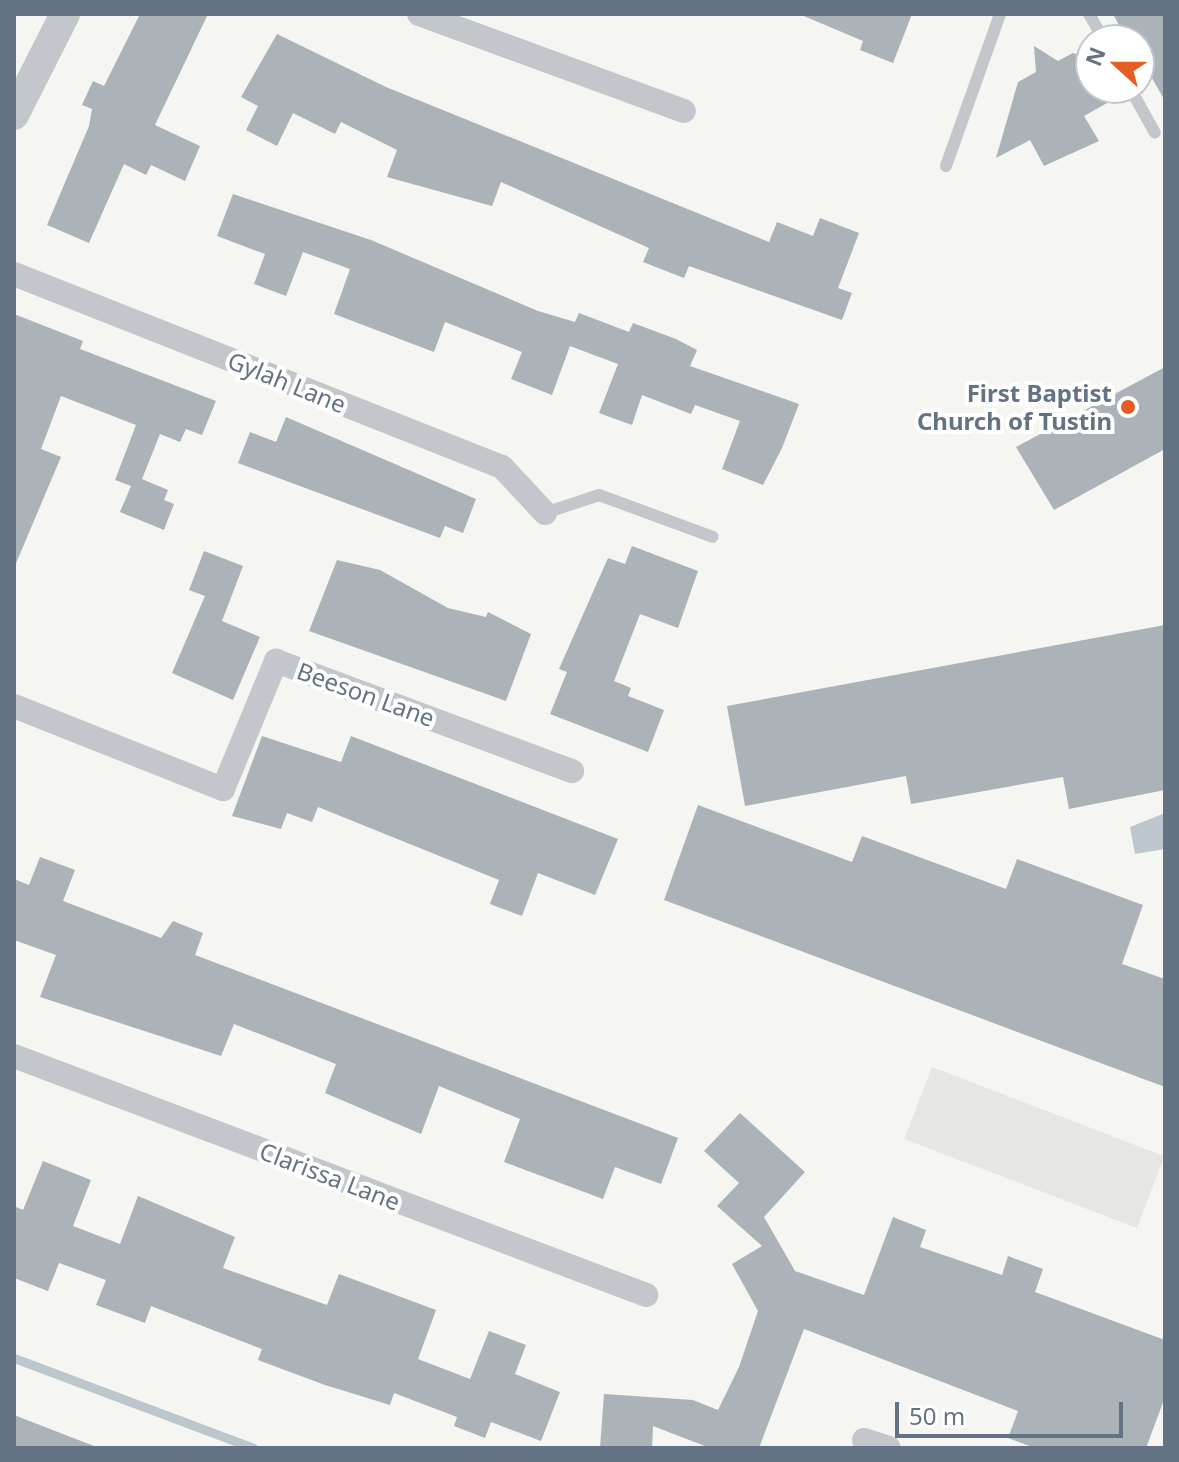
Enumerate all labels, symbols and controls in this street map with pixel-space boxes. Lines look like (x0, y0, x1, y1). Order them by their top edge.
north arrow (1075, 24, 1155, 104)
text: N (1077, 42, 1112, 70)
street label: Gylah Lane (224, 345, 350, 419)
place label: First Baptist Church of Tustin (917, 379, 1112, 435)
marker: First Baptist Church of Tustin (1119, 398, 1137, 416)
street label: Beeson Lane (293, 656, 439, 732)
street label: Clarissa Lane (256, 1136, 404, 1216)
scale bar (899, 1386, 1127, 1436)
text: 50 m (909, 1399, 965, 1432)

